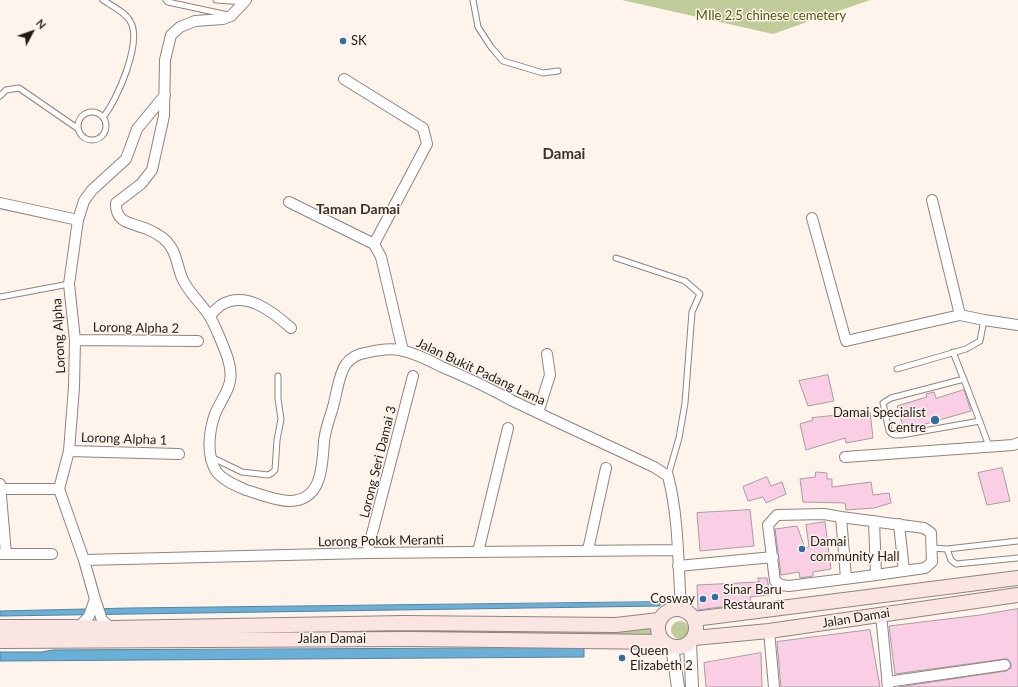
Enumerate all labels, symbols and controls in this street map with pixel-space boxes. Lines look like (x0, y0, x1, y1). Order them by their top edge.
park label: MIle 2.5 chinese cemetery (696, 8, 846, 24)
north arrow (12, 12, 52, 52)
text: N (34, 16, 49, 31)
place label: SK (351, 33, 367, 49)
marker: SK (338, 36, 348, 46)
district label: Damai (543, 145, 585, 163)
district label: Taman Damai (316, 201, 400, 217)
street label: Lorong Alpha (49, 298, 69, 374)
street label: Lorong Alpha 2 (93, 319, 179, 337)
street label: Jalan Bukit Padang Lama (414, 335, 548, 409)
street label: Lorong Seri Damai 3 (357, 404, 399, 520)
place label: Damai Specialist Centre (833, 405, 926, 436)
marker: Damai Specialist Centre (929, 414, 941, 426)
street label: Lorong Alpha 1 (81, 430, 167, 448)
street label: Lorong Pokok Meranti (318, 532, 444, 550)
place label: Damai community Hall (810, 534, 899, 565)
marker: Damai community Hall (797, 544, 807, 554)
place label: Sinar Baru Restaurant (723, 582, 784, 613)
place label: Cosway (650, 591, 695, 607)
marker: Sinar Baru Restaurant (710, 592, 720, 602)
marker: Cosway (698, 594, 708, 604)
street label: Jalan Damai (821, 605, 891, 631)
street label: Jalan Damai (298, 631, 366, 647)
place label: Queen Elizabeth 2 (630, 643, 693, 674)
marker: Queen Elizabeth 2 (617, 653, 627, 663)

